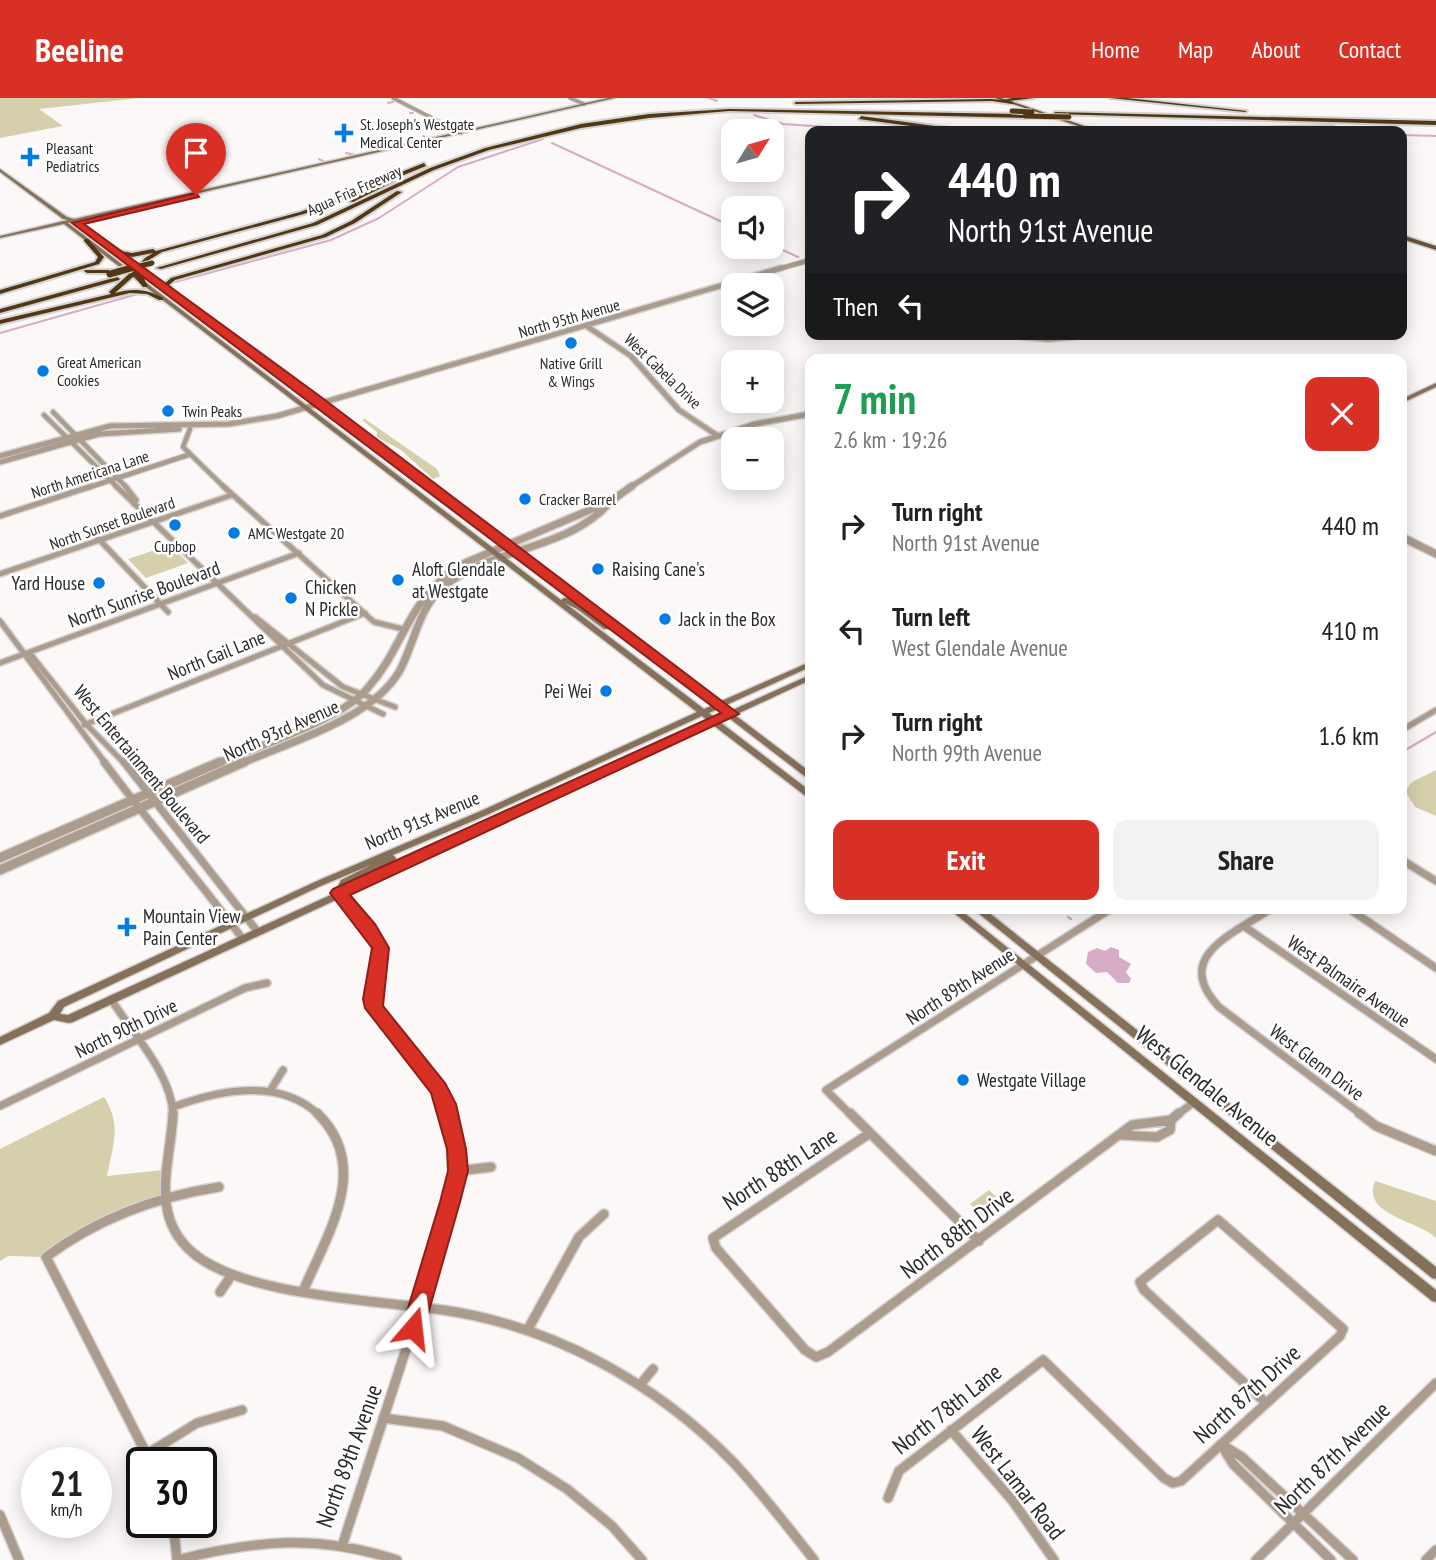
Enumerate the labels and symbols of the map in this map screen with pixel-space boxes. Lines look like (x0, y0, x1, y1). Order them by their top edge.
place label: St. Joseph's Westgate Medical Center (360, 114, 474, 152)
north arrow (721, 119, 784, 182)
pin (166, 123, 226, 195)
marker: St. Joseph's Westgate Medical Center (334, 123, 354, 143)
place label: Pleasant Pediatrics (46, 138, 100, 176)
marker: Pleasant Pediatrics (20, 147, 40, 167)
street label: Agua Fria Freeway (304, 160, 404, 220)
street label: North 95th Avenue (516, 294, 622, 342)
street label: West Cabela Drive (620, 329, 706, 413)
marker: Native Grill & Wings (563, 335, 579, 351)
place label: Great American Cookies (57, 352, 141, 390)
place label: Native Grill & Wings (540, 353, 602, 391)
marker: Great American Cookies (35, 363, 51, 379)
place label: Twin Peaks (182, 401, 242, 421)
marker: Twin Peaks (160, 403, 176, 419)
street label: North Americana Lane (29, 446, 151, 502)
place label: Cracker Barrel (539, 489, 616, 509)
marker: Cracker Barrel (517, 491, 533, 507)
street label: North Sunset Boulevard (47, 492, 177, 554)
marker: Cupbop (167, 517, 183, 533)
place label: AMC Westgate 20 (248, 523, 344, 543)
marker: AMC Westgate 20 (226, 525, 242, 541)
place label: Cupbop (154, 536, 196, 556)
street label: North Sunrise Boulevard (65, 555, 223, 633)
place label: Aloft Glendale at Westgate (412, 557, 506, 603)
place label: Raising Cane's (612, 557, 705, 581)
marker: Raising Cane's (590, 561, 606, 577)
place label: Yard House (11, 571, 85, 595)
marker: Aloft Glendale at Westgate (390, 572, 406, 588)
marker: Yard House (91, 575, 107, 591)
place label: Chicken N Pickle (305, 575, 359, 621)
marker: Chicken N Pickle (283, 590, 299, 606)
place label: Jack in the Box (678, 607, 776, 631)
marker: Jack in the Box (657, 611, 673, 627)
street label: North Gail Lane (164, 625, 268, 685)
place label: Pei Wei (544, 679, 592, 703)
street label: West Entertainment Boulevard (69, 680, 215, 848)
marker: Pei Wei (598, 683, 614, 699)
street label: North 93rd Avenue (220, 694, 343, 766)
street label: North 91st Avenue (361, 785, 483, 855)
place label: Mountain View Pain Center (143, 904, 241, 950)
marker: Mountain View Pain Center (117, 917, 137, 937)
street label: West Palmaire Avenue (1283, 930, 1415, 1032)
street label: North 89th Avenue (901, 942, 1019, 1030)
street label: North 90th Drive (71, 993, 181, 1063)
street label: West Glendale Avenue (1130, 1019, 1285, 1152)
street label: West Glenn Drive (1265, 1019, 1369, 1106)
place label: Westgate Village (977, 1068, 1086, 1092)
marker: Westgate Village (955, 1072, 971, 1088)
street label: North 88th Lane (717, 1121, 842, 1216)
street label: North 88th Drive (894, 1181, 1019, 1285)
position arrow (376, 1291, 450, 1365)
street label: North 87th Drive (1187, 1338, 1306, 1449)
street label: North 78th Lane (886, 1357, 1007, 1460)
street label: North 89th Avenue (309, 1380, 388, 1531)
street label: North 87th Avenue (1268, 1395, 1396, 1520)
street label: West Lamar Road (965, 1420, 1072, 1545)
speed limit sign: 30 (126, 1447, 217, 1538)

